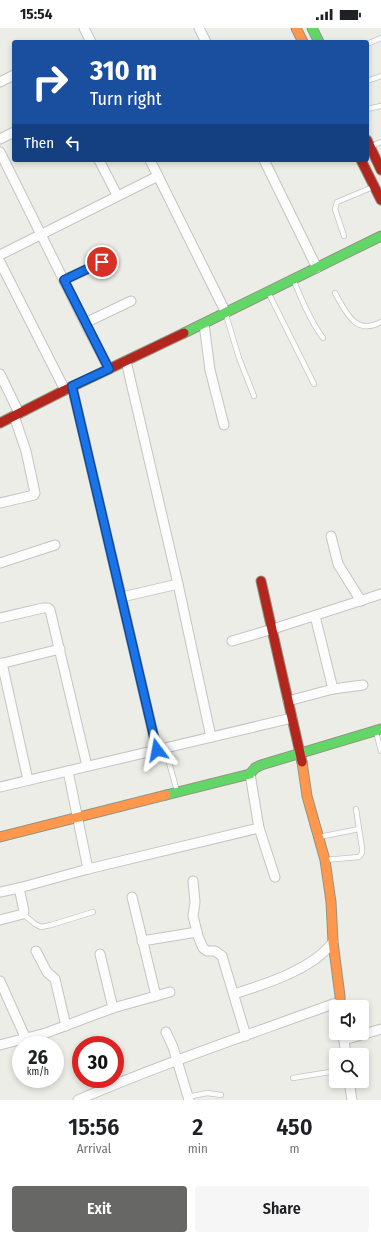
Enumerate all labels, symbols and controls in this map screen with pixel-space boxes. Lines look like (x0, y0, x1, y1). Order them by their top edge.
text: 15:54 (20, 5, 52, 23)
text: 310 m (90, 54, 157, 87)
icon: right (24, 56, 76, 108)
text: Turn right (90, 88, 162, 110)
icon: left (62, 132, 84, 154)
text: Then (24, 134, 54, 152)
pin (85, 245, 119, 279)
icon: arrive (91, 251, 113, 273)
position arrow (136, 729, 178, 771)
map controls (329, 1000, 369, 1088)
button: sound (329, 1000, 369, 1040)
speed limit sign: 30 (72, 1036, 124, 1088)
text: 26 (28, 1045, 48, 1069)
button: search (329, 1048, 369, 1088)
text: km/h (27, 1066, 49, 1078)
text: 15:56 (68, 1113, 119, 1141)
text: 2 (192, 1113, 203, 1141)
text: 450 (276, 1113, 313, 1141)
text: Arrival (77, 1141, 111, 1156)
text: min (188, 1141, 208, 1156)
text: m (289, 1141, 299, 1156)
button: Exit (12, 1186, 187, 1232)
button: Share (195, 1186, 369, 1232)

